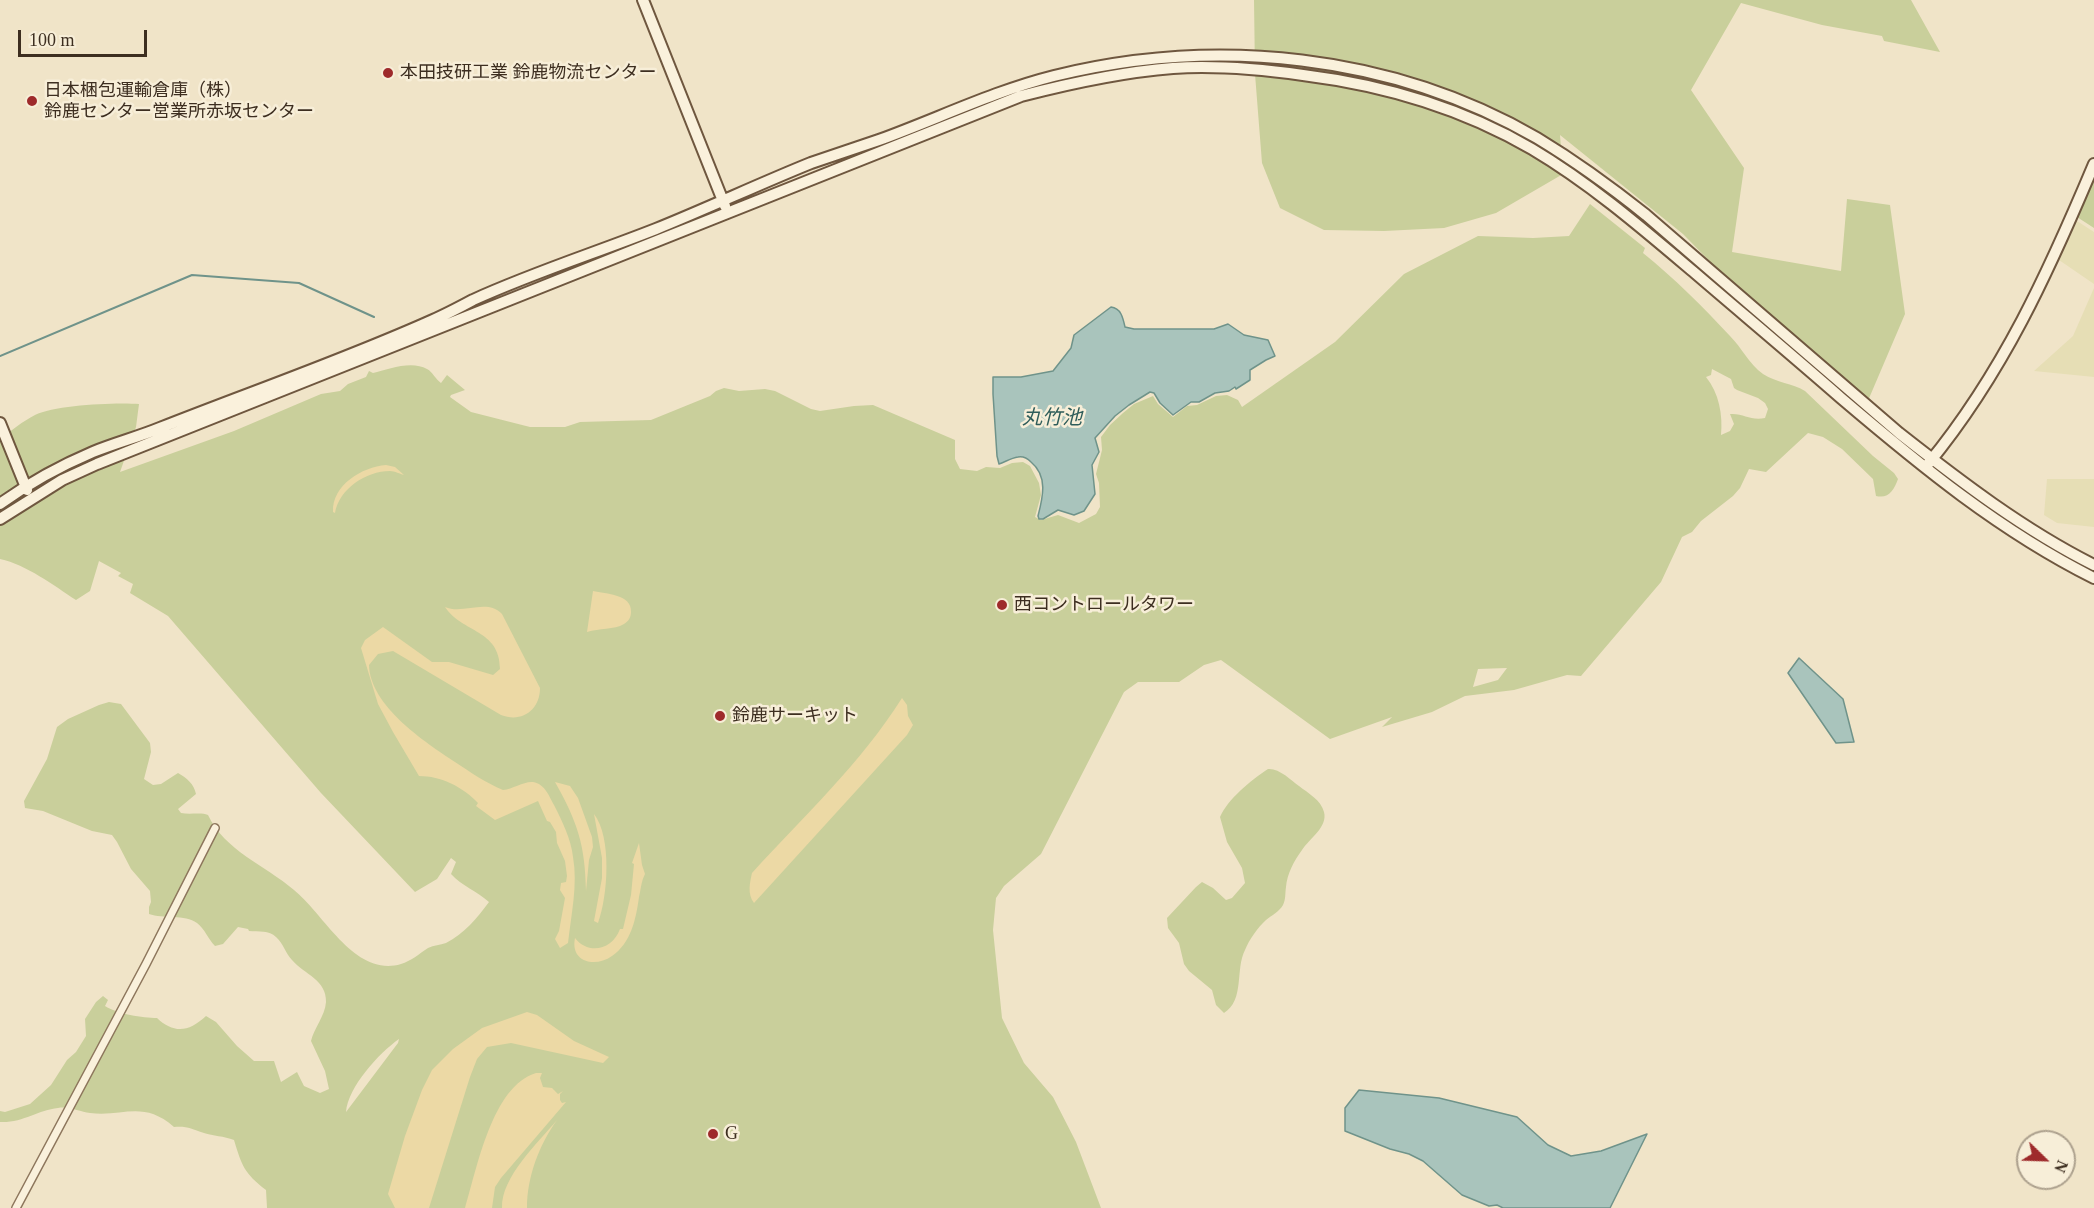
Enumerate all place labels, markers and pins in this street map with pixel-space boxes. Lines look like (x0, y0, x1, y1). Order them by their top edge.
place label: 本田技研工業 鈴鹿物流センター (400, 62, 656, 84)
marker: 本田技研工業 鈴鹿物流センター (381, 66, 395, 80)
place label: 日本梱包運輸倉庫（株） 鈴鹿センター営業所赤坂センター (44, 80, 314, 122)
marker: 日本梱包運輸倉庫（株） 鈴鹿センター営業所赤坂センター (25, 94, 39, 108)
place label: 西コントロールタワー (1014, 594, 1194, 616)
marker: 西コントロールタワー (995, 598, 1009, 612)
place label: 鈴鹿サーキット (732, 705, 858, 727)
marker: 鈴鹿サーキット (713, 709, 727, 723)
place label: G (725, 1123, 738, 1145)
marker: G (706, 1127, 720, 1141)

